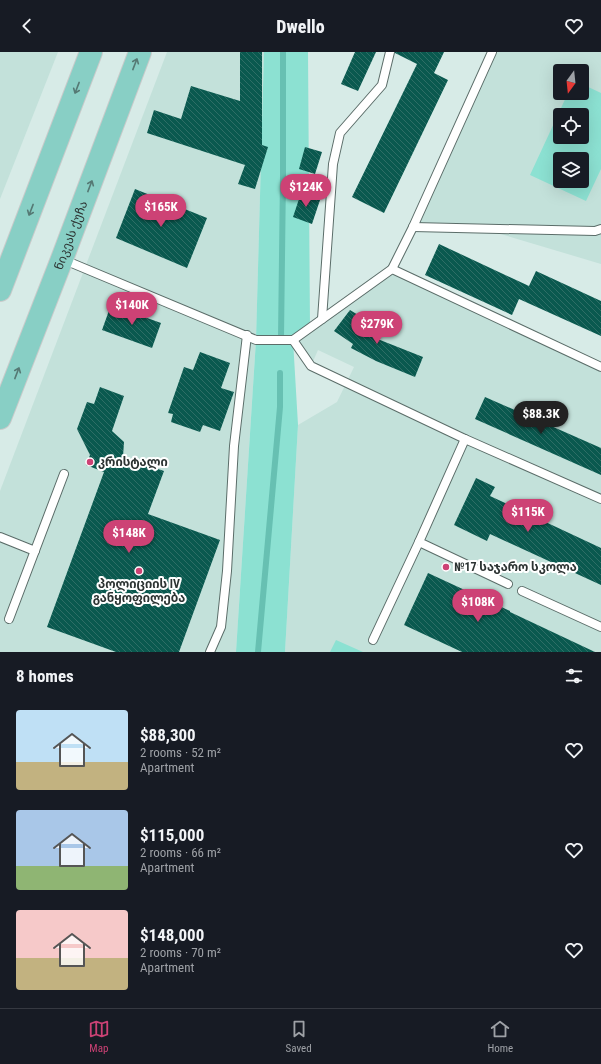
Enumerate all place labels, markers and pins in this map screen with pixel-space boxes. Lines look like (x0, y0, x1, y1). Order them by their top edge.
pin: $124K (278, 174, 334, 208)
pin: $165K (133, 194, 189, 228)
pin: $140K (104, 292, 160, 326)
pin: $279K (349, 311, 405, 345)
pin: $88.3K (508, 401, 574, 435)
place label: კრისტალი (98, 455, 168, 470)
marker: კრისტალი (85, 457, 95, 467)
pin: $115K (500, 499, 556, 533)
pin: $148K (101, 520, 157, 554)
place label: №17 საჯარო სკოლა (454, 560, 577, 575)
marker: №17 საჯარო სკოლა (441, 562, 451, 572)
marker: პოლიციის IV განყოფილება (134, 566, 144, 576)
place label: პოლიციის IV განყოფილება (93, 577, 185, 606)
pin: $108K (450, 589, 506, 623)

